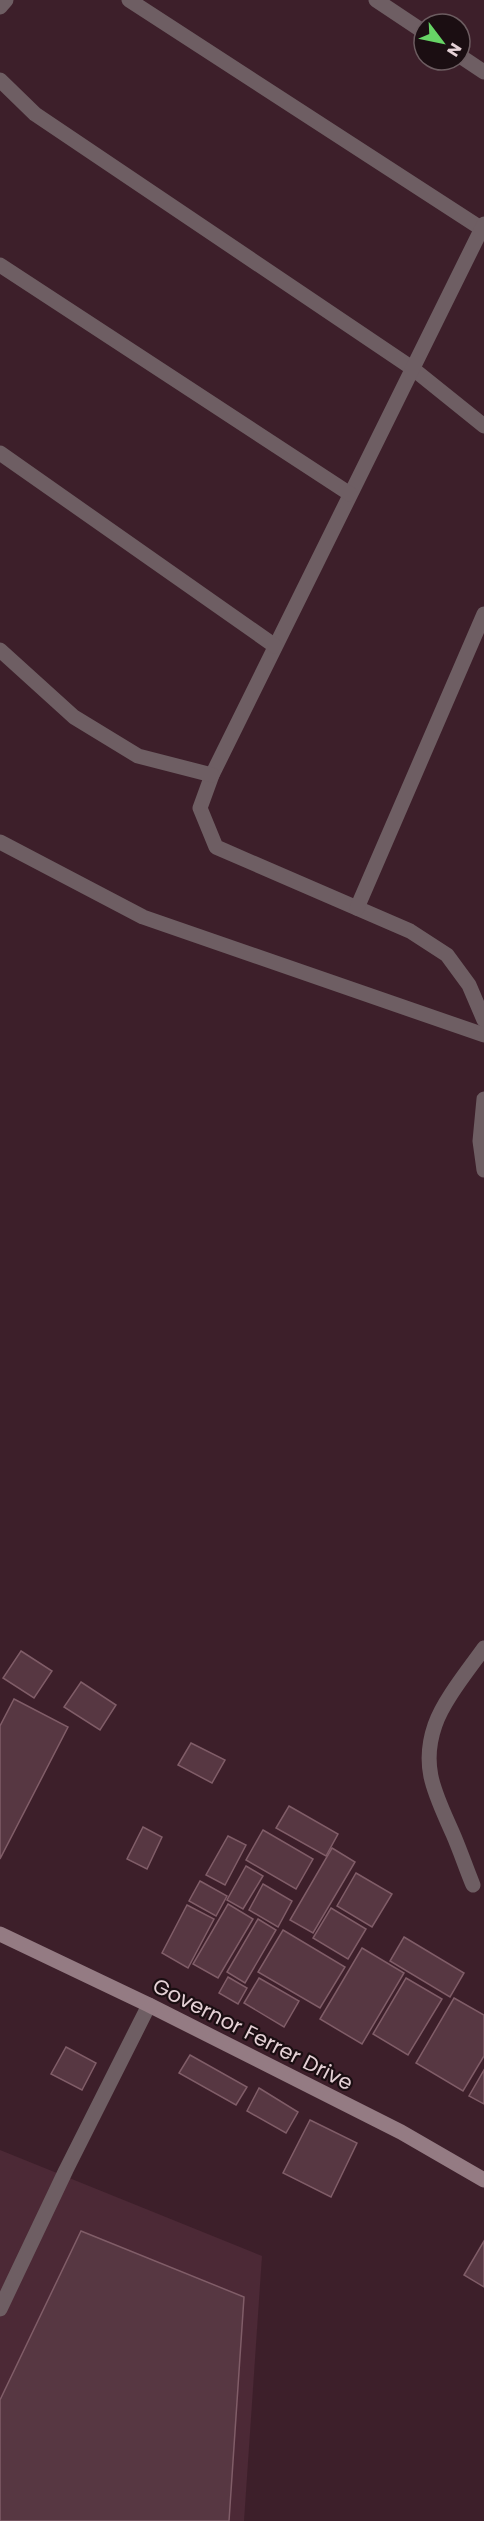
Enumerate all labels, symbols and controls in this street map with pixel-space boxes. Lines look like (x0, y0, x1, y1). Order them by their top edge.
north arrow (412, 12, 472, 72)
text: N (441, 38, 467, 61)
street label: Governor Ferrer Drive (148, 1971, 358, 2097)

